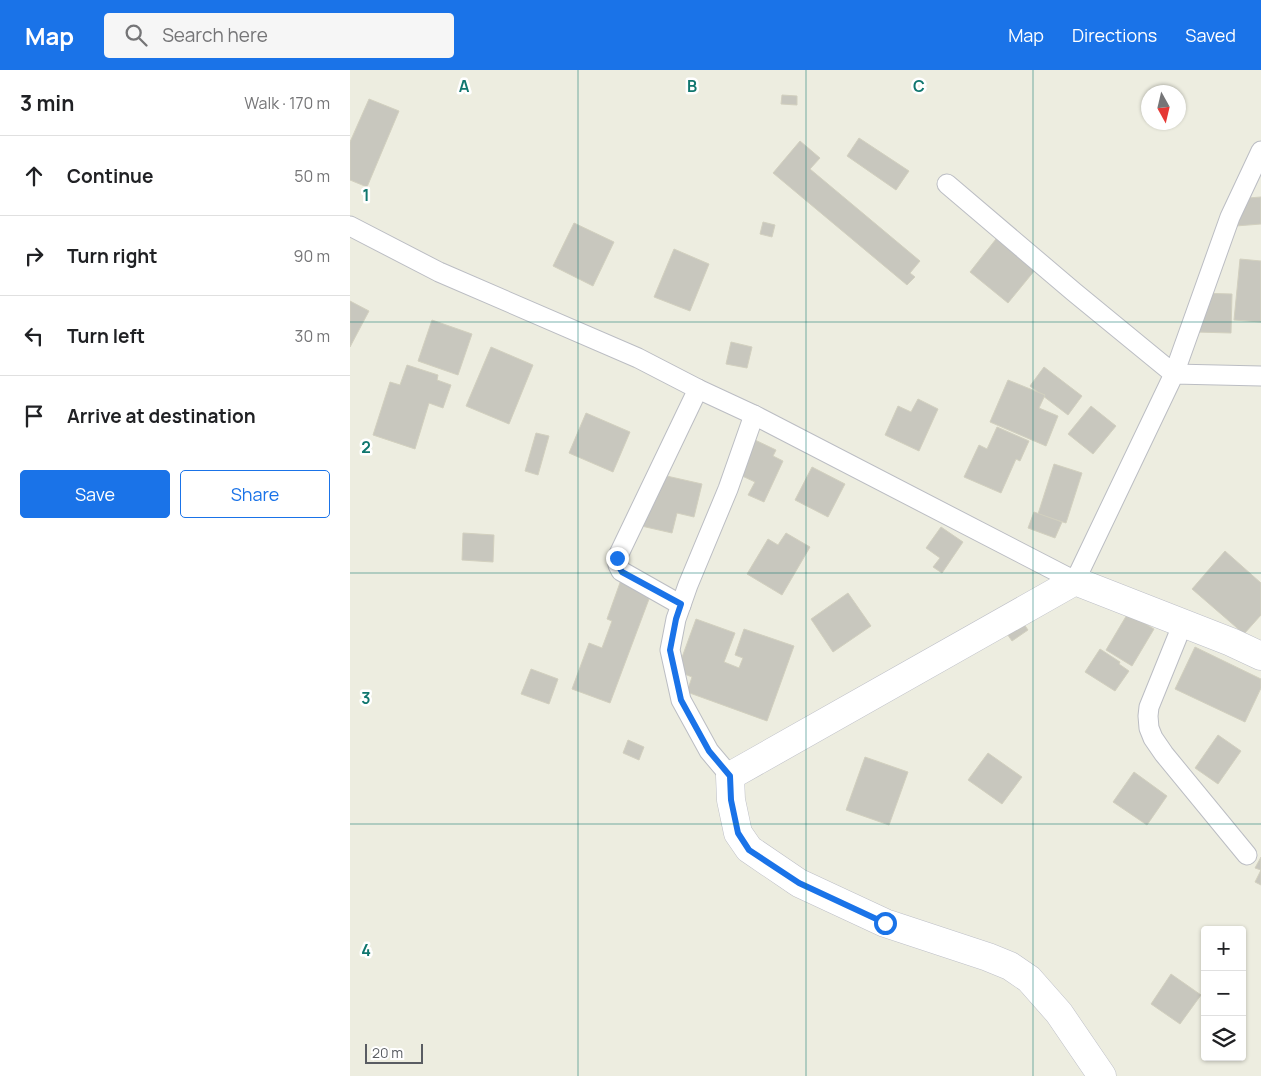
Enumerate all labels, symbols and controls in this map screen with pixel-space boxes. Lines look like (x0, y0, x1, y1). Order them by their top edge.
search box (104, 13, 454, 58)
text: Map (25, 19, 74, 52)
icon: search (122, 21, 150, 49)
text: Search here (162, 22, 268, 48)
text: Map (1008, 23, 1044, 47)
text: Directions (1072, 23, 1157, 47)
text: Saved (1185, 23, 1236, 47)
text: A (459, 75, 470, 97)
text: B (687, 75, 697, 97)
text: C (913, 75, 925, 97)
north arrow (1141, 85, 1186, 130)
text: 3 min (20, 89, 74, 117)
text: Walk · 170 m (244, 92, 330, 114)
icon: ahead (20, 162, 48, 190)
text: Continue (67, 163, 153, 189)
text: 50 m (294, 165, 330, 187)
text: 1 (362, 184, 370, 206)
icon: right (20, 242, 48, 270)
text: Turn right (67, 243, 157, 269)
text: 90 m (294, 245, 330, 267)
icon: left (20, 322, 48, 350)
text: Turn left (67, 323, 145, 349)
text: 30 m (295, 325, 330, 347)
icon: arrive (20, 402, 48, 430)
text: Arrive at destination (67, 403, 256, 429)
text: 2 (361, 436, 371, 458)
button: Save (20, 470, 170, 518)
button: Share (180, 470, 330, 518)
route end (606, 547, 629, 570)
text: 3 (361, 687, 371, 709)
route start (874, 912, 897, 935)
map controls (1201, 926, 1246, 1061)
button: + (1201, 926, 1246, 971)
text: 4 (361, 939, 371, 961)
button: − (1201, 971, 1246, 1016)
button: layers (1201, 1016, 1246, 1061)
scale bar (365, 1041, 422, 1064)
text: 20 m (372, 1043, 403, 1062)

